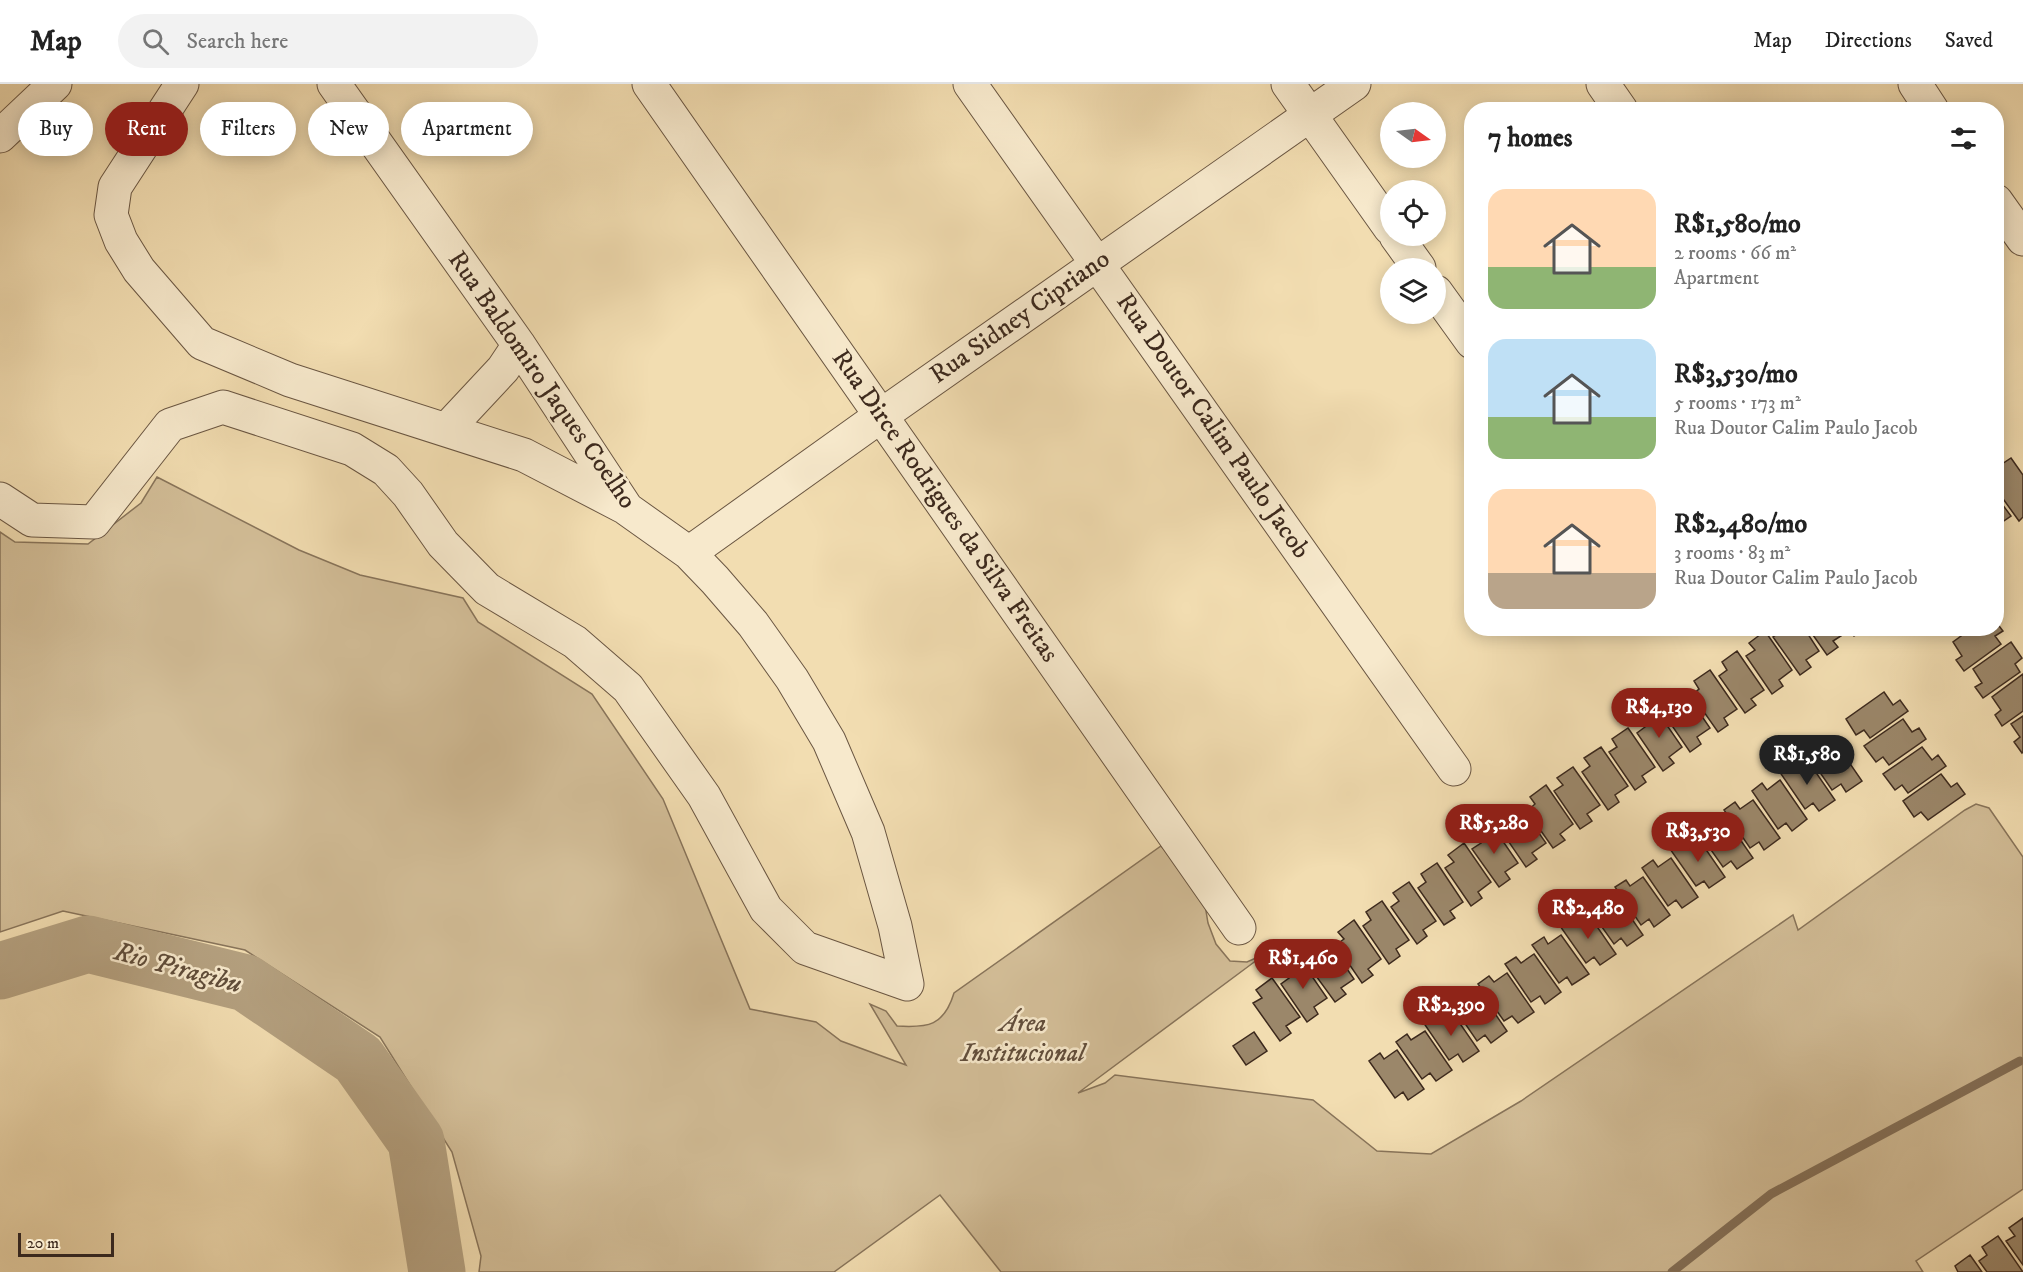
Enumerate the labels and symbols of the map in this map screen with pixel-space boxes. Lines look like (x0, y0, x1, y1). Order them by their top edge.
north arrow (1380, 102, 1446, 168)
street label: Rua Sidney Cipriano (924, 243, 1116, 391)
street label: Rua Baldomiro Jaques Coelho (440, 245, 644, 515)
street label: Rua Doutor Calim Paulo Jacob (1109, 287, 1317, 565)
street label: Rua Dirce Rodrigues da Silva Freitas (824, 343, 1066, 669)
pin: R$4,130 (1604, 688, 1714, 739)
pin: R$1,580 (1752, 735, 1862, 786)
pin: R$5,280 (1439, 804, 1549, 855)
pin: R$3,530 (1643, 812, 1753, 863)
pin: R$2,480 (1533, 889, 1643, 940)
water label: Rio Piragibu (109, 934, 246, 1001)
pin: R$1,460 (1248, 939, 1358, 990)
pin: R$2,390 (1396, 986, 1506, 1037)
park label: Área Institucional (959, 1007, 1088, 1070)
scale bar (18, 1230, 114, 1258)

